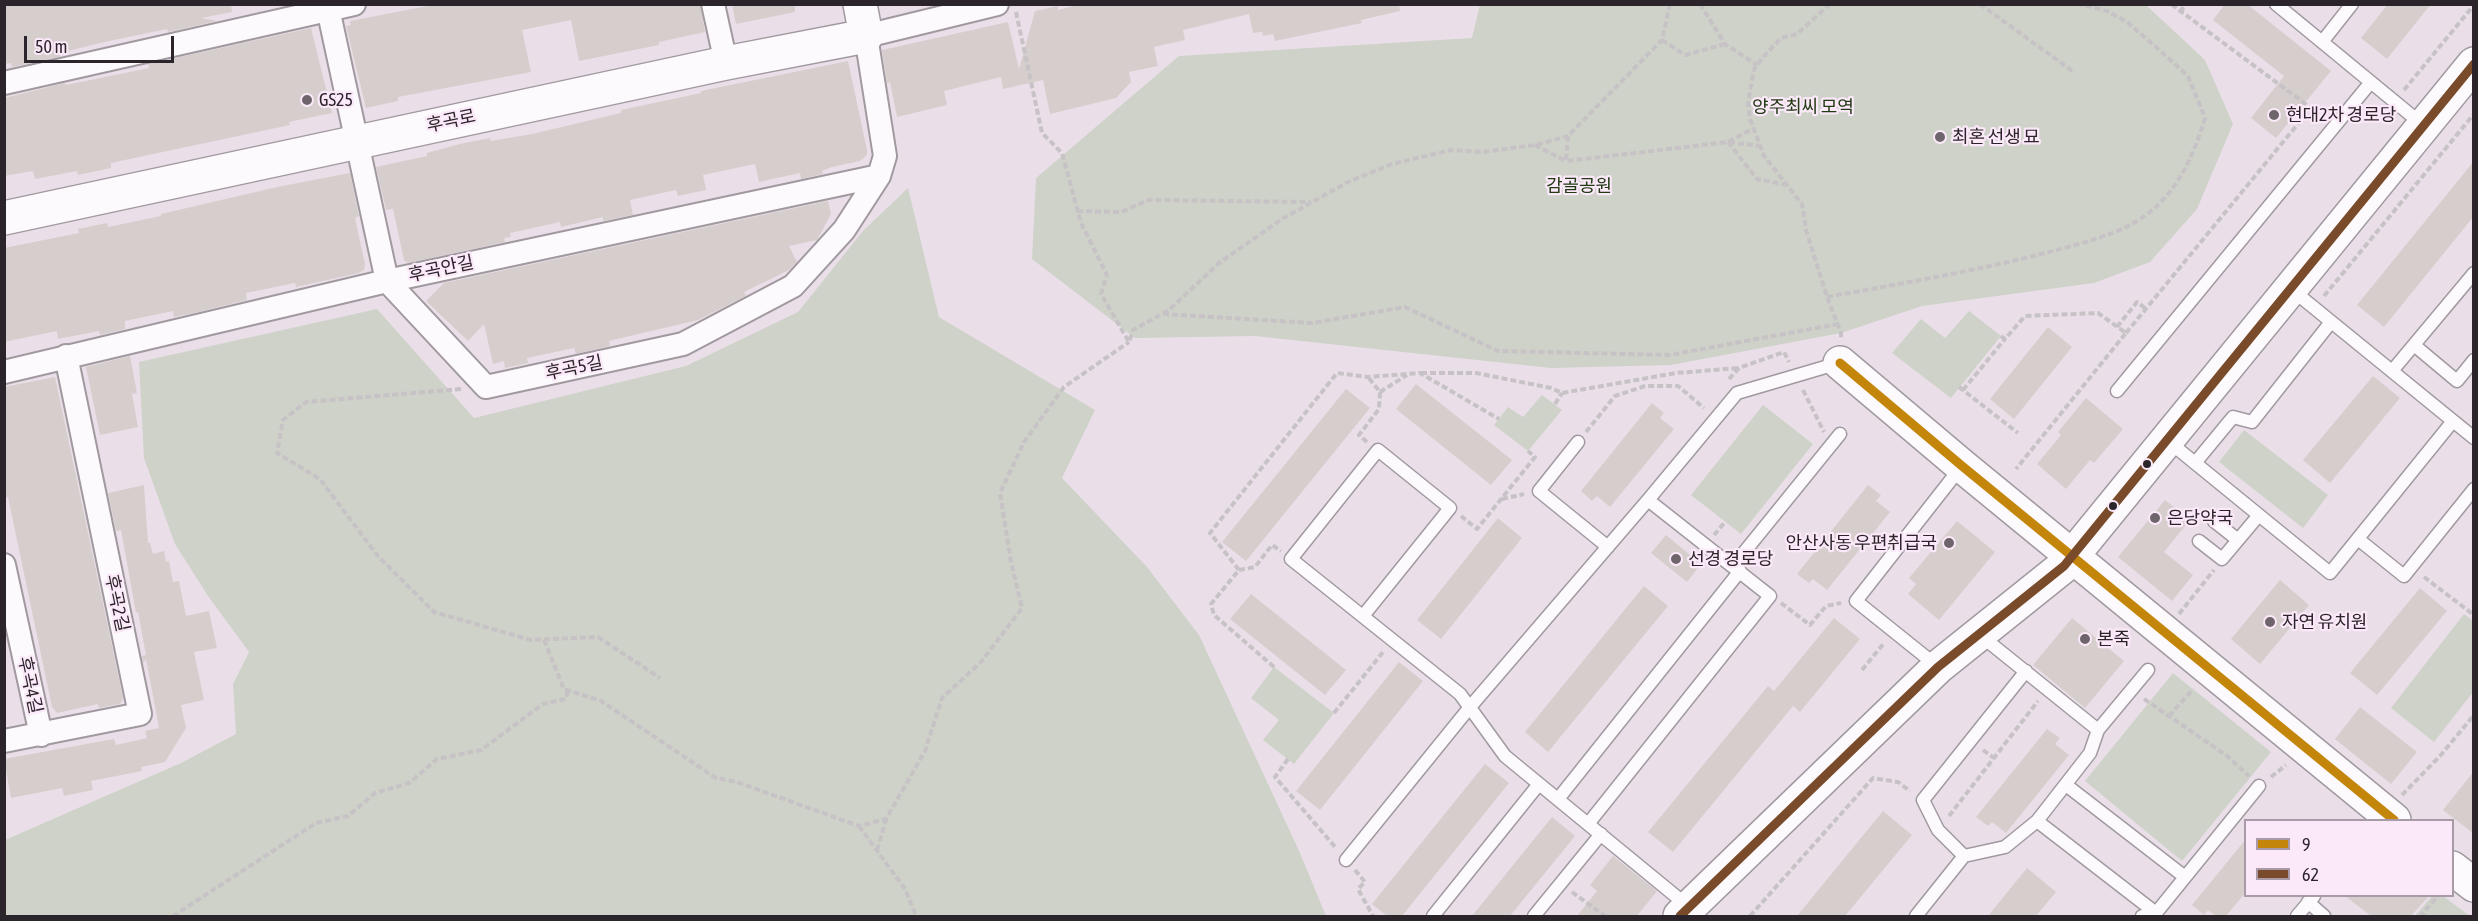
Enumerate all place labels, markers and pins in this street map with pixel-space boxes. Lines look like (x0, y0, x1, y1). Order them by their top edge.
place label: GS25 (319, 89, 353, 111)
marker: GS25 (300, 93, 314, 107)
place label: 현대2차 경로당 (2286, 104, 2396, 126)
marker: 현대2차 경로당 (2267, 108, 2281, 122)
place label: 최혼 선생 묘 (1952, 126, 2040, 148)
marker: 최혼 선생 묘 (1933, 130, 1947, 144)
unlabelled marker (2141, 458, 2153, 470)
unlabelled marker (2107, 500, 2119, 512)
place label: 은당약국 (2167, 507, 2233, 529)
marker: 은당약국 (2148, 511, 2162, 525)
place label: 안산사동 우편취급국 (1785, 532, 1937, 554)
marker: 안산사동 우편취급국 (1942, 536, 1956, 550)
place label: 선경 경로당 (1688, 548, 1773, 570)
marker: 선경 경로당 (1669, 552, 1683, 566)
place label: 자연 유치원 (2282, 611, 2367, 633)
marker: 자연 유치원 (2263, 615, 2277, 629)
place label: 본죽 (2097, 628, 2130, 650)
marker: 본죽 (2078, 632, 2092, 646)

